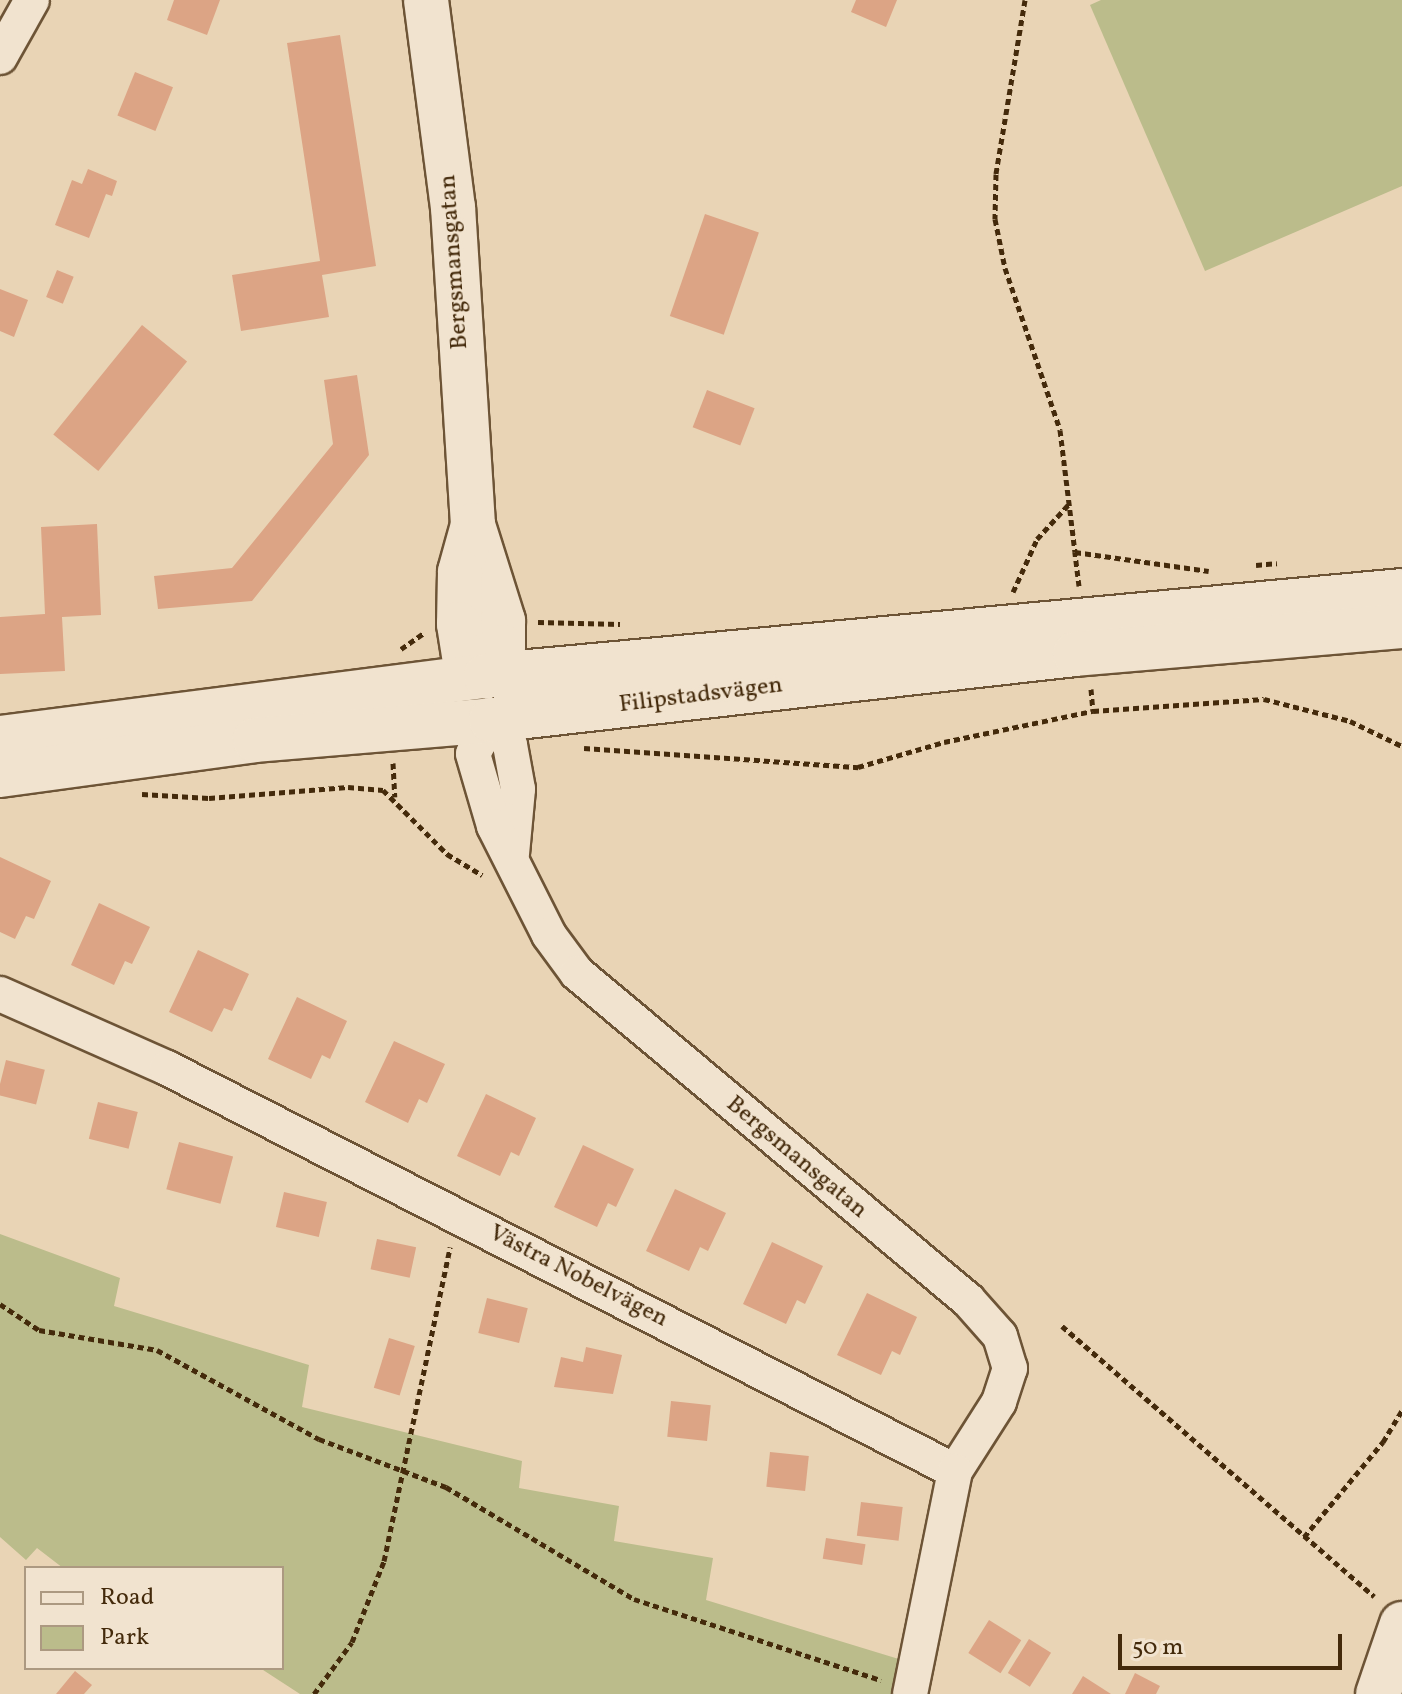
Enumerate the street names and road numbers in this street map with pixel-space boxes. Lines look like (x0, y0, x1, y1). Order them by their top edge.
street label: Bergsmansgatan (435, 174, 475, 350)
street label: Filipstadsvägen (618, 672, 784, 720)
street label: Bergsmansgatan (720, 1091, 872, 1225)
street label: Västra Nobelvägen (484, 1219, 672, 1335)

